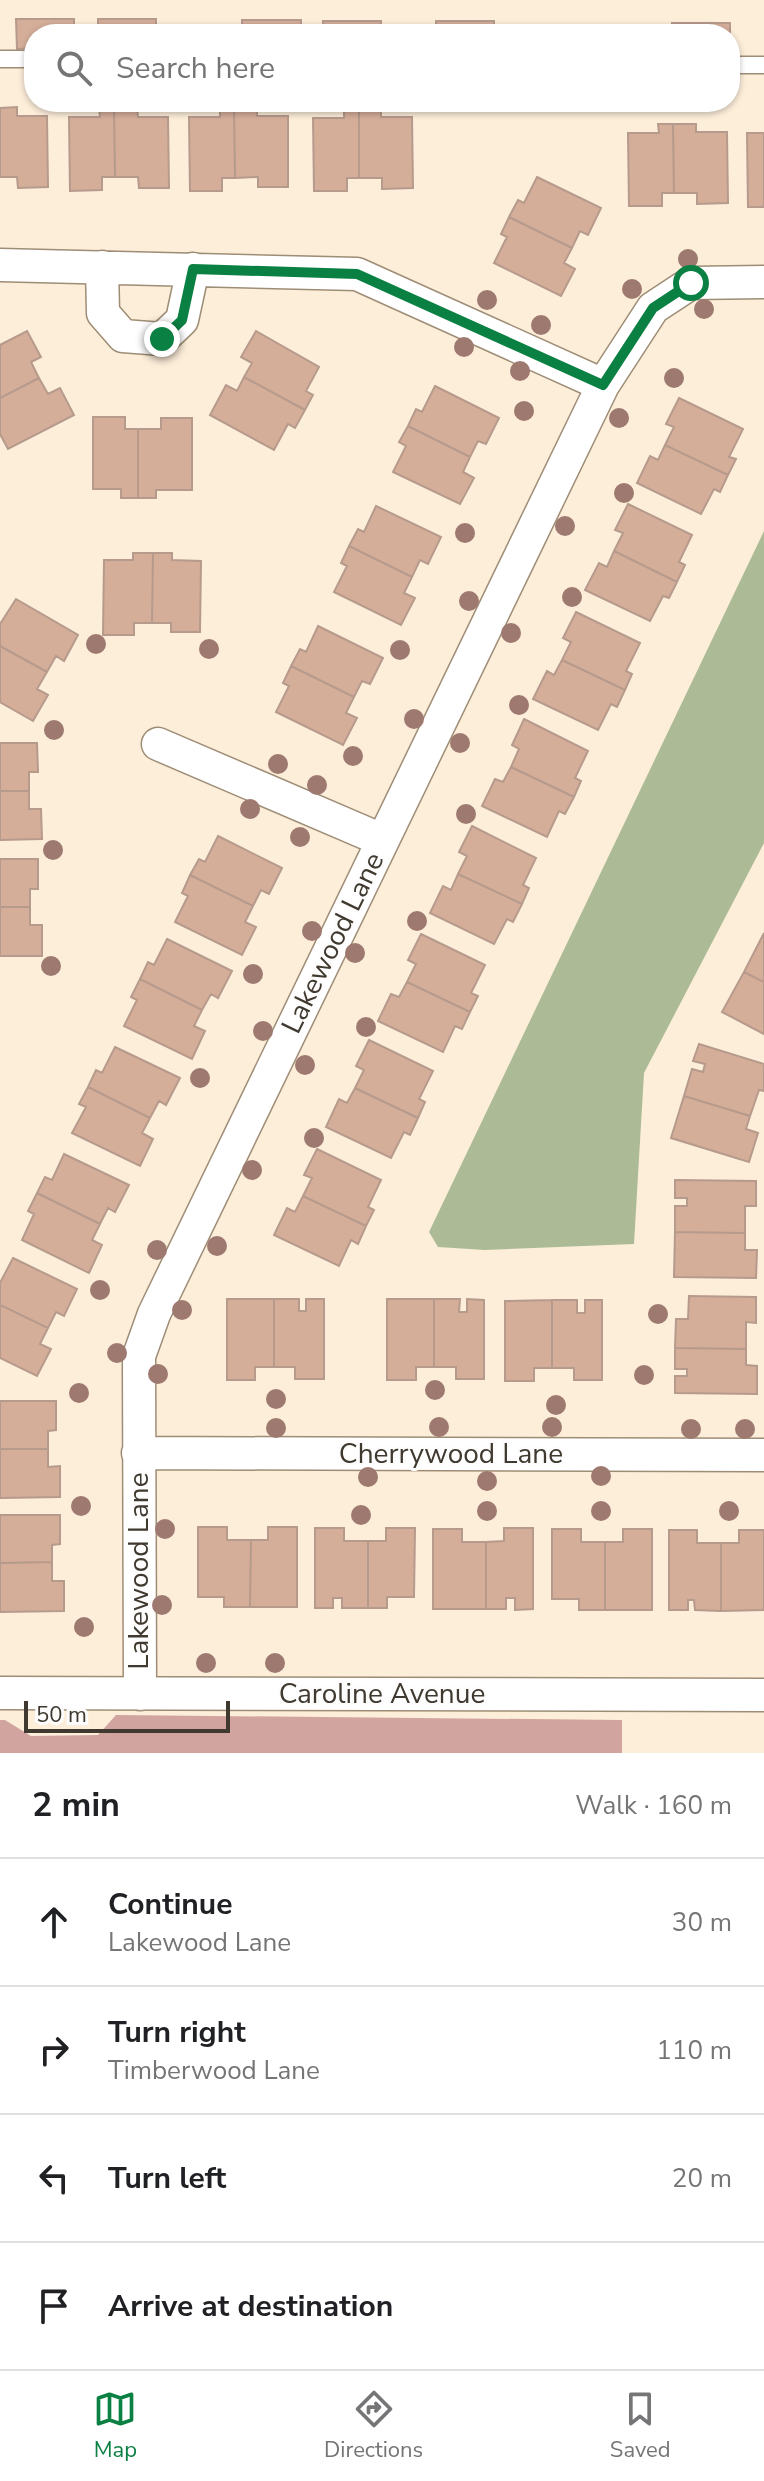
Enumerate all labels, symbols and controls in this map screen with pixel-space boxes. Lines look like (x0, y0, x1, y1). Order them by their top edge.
search box (24, 24, 740, 112)
icon: search (52, 46, 96, 90)
text: Search here (116, 48, 275, 89)
route start (673, 265, 709, 301)
route end (144, 321, 180, 357)
street label: Lakewood Lane (273, 846, 393, 1040)
street label: Cherrywood Lane (339, 1435, 563, 1473)
street label: Lakewood Lane (120, 1472, 158, 1670)
street label: Caroline Avenue (279, 1675, 485, 1713)
scale bar (24, 1697, 230, 1733)
text: 50 m (36, 1700, 87, 1730)
text: 2 min (32, 1782, 120, 1828)
text: Walk · 160 m (575, 1788, 732, 1823)
text: Continue (108, 1884, 233, 1925)
icon: ahead (32, 1900, 76, 1944)
text: 30 m (672, 1905, 732, 1940)
text: Lakewood Lane (108, 1925, 291, 1960)
text: Turn right (108, 2012, 246, 2053)
icon: right (32, 2028, 76, 2072)
text: 110 m (656, 2033, 732, 2068)
text: Timberwood Lane (108, 2053, 320, 2088)
icon: left (32, 2156, 76, 2200)
text: Turn left (108, 2158, 226, 2199)
text: 20 m (672, 2161, 732, 2196)
icon: arrive (32, 2284, 76, 2328)
text: Arrive at destination (108, 2286, 393, 2327)
tab: Map (93, 2387, 137, 2465)
tab: Directions (324, 2387, 423, 2465)
tab: Saved (610, 2387, 671, 2465)

